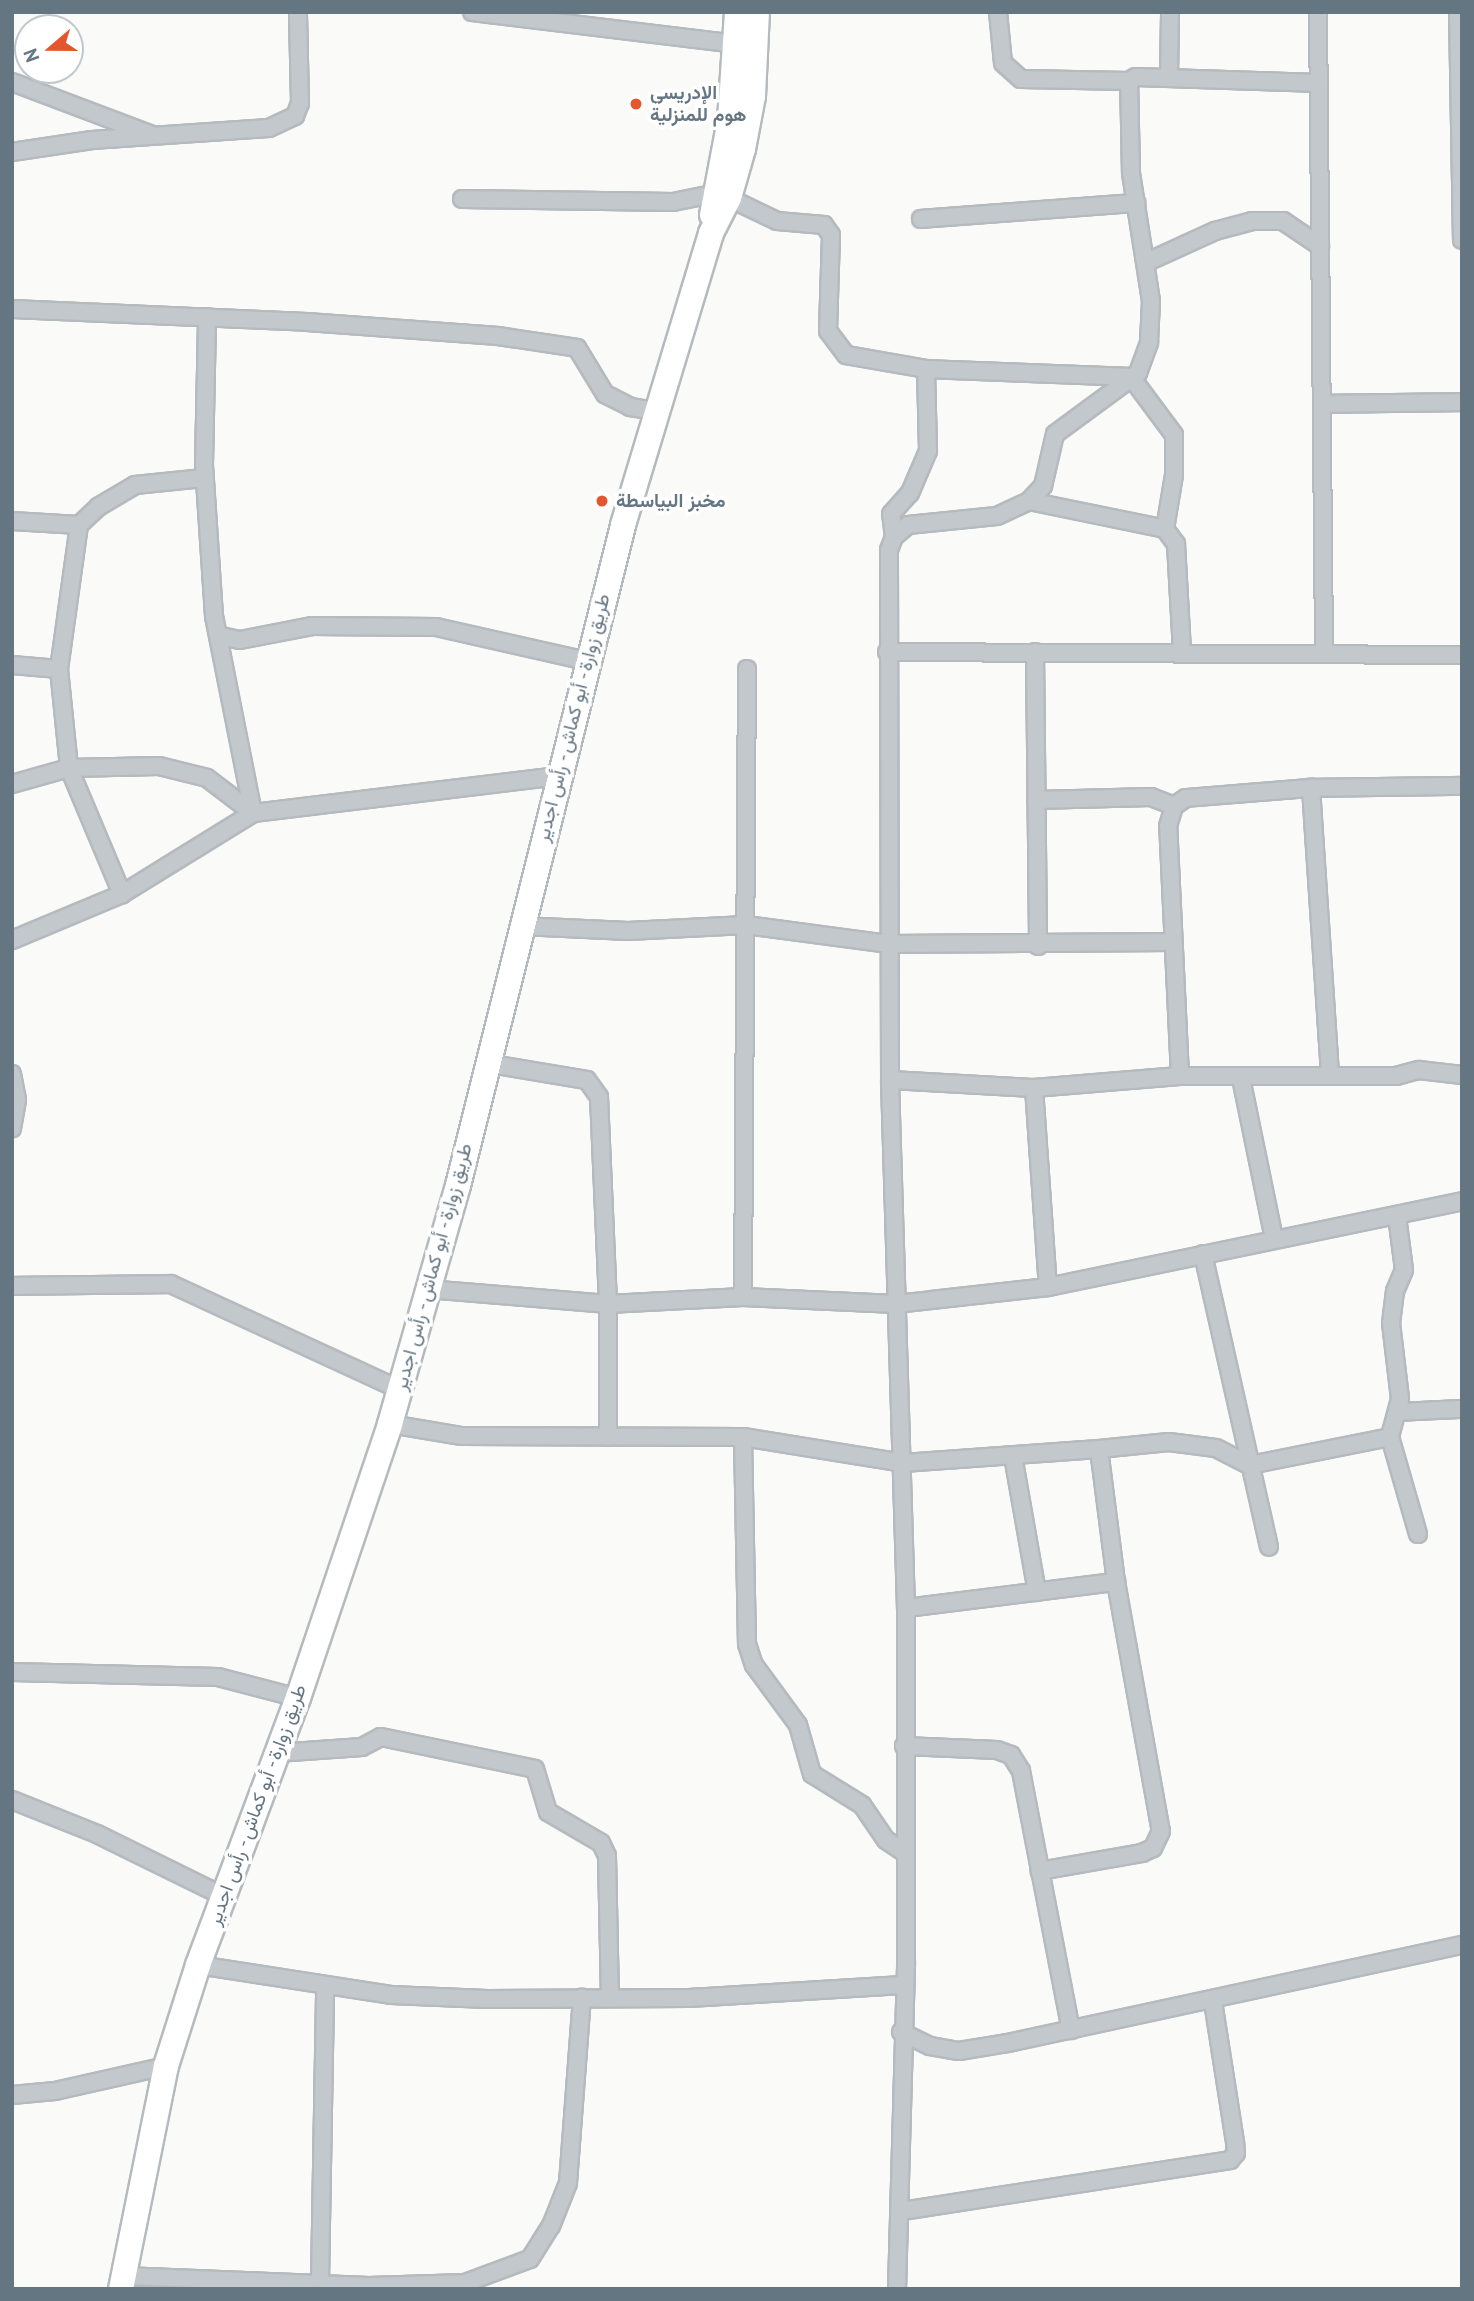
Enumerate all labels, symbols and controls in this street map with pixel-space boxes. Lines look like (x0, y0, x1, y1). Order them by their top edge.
north arrow (14, 14, 84, 84)
text: N (18, 46, 45, 65)
place label: الإدريسي هوم للمنزلية (650, 82, 746, 126)
marker: الإدريسي هوم للمنزلية (628, 96, 644, 112)
place label: مخبز البياسطة (616, 490, 726, 512)
marker: مخبز البياسطة (594, 493, 610, 509)
street label: طريق زوارة - أبو كماش - رأس اجدير (530, 589, 616, 847)
street label: طريق زوارة - أبو كماش - رأس اجدير (388, 1138, 478, 1396)
street label: طريق زوارة - أبو كماش - رأس اجدير (202, 1679, 312, 1931)

